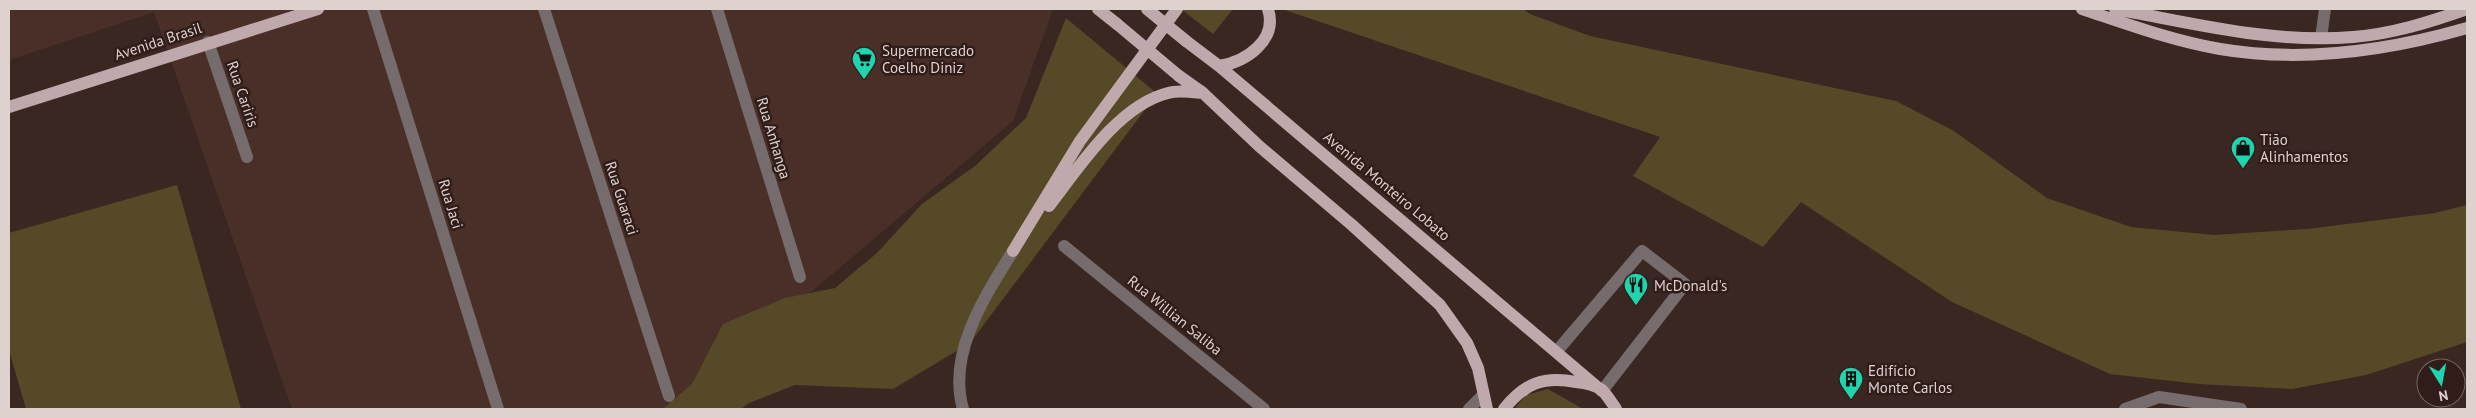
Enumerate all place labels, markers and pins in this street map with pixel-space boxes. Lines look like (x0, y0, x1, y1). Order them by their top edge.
place label: Supermercado Coelho Diniz (882, 41, 974, 77)
supermarket icon: Supermercado Coelho Diniz (851, 46, 877, 80)
place label: Tião Alinhamentos (2260, 130, 2348, 166)
shop icon: Tião Alinhamentos (2230, 135, 2256, 169)
restaurant icon: McDonald's (1623, 272, 1649, 306)
place label: McDonald's (1654, 276, 1727, 295)
place label: Edifício Monte Carlos (1868, 361, 1952, 397)
building icon: Edifício Monte Carlos (1838, 366, 1864, 400)

